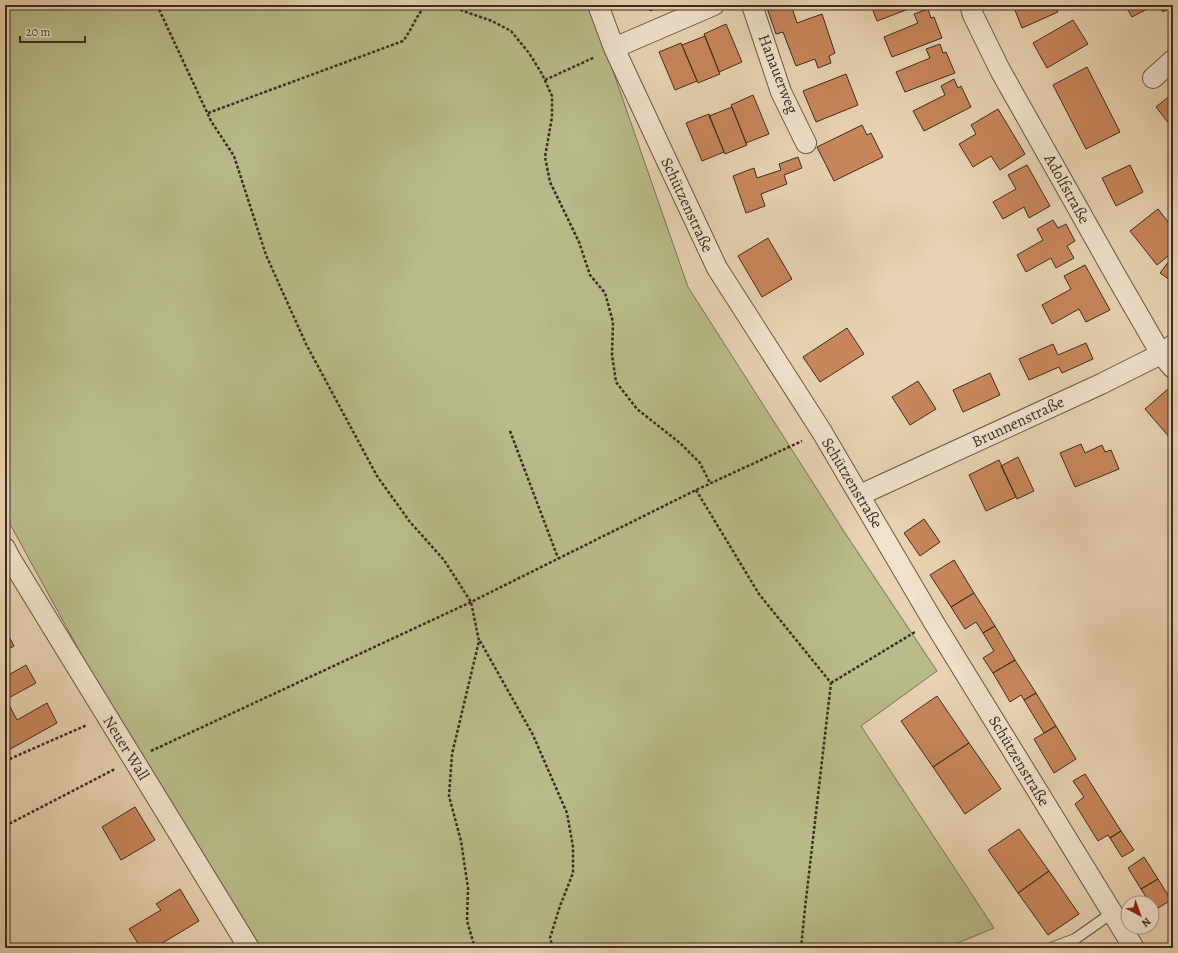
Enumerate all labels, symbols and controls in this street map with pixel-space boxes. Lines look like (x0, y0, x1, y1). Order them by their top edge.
scale bar (20, 18, 85, 44)
text: 20 m (26, 24, 50, 40)
street label: Hanauerweg (753, 31, 803, 117)
street label: Adolfstraße (1038, 149, 1095, 228)
street label: Schützenstraße (655, 154, 719, 256)
street label: Brunnenstraße (968, 391, 1068, 453)
street label: Schützenstraße (816, 433, 888, 533)
street label: Neuer Wall (97, 711, 155, 785)
street label: Schützenstraße (983, 711, 1055, 811)
north arrow (1120, 895, 1160, 935)
text: N (1138, 914, 1154, 930)

